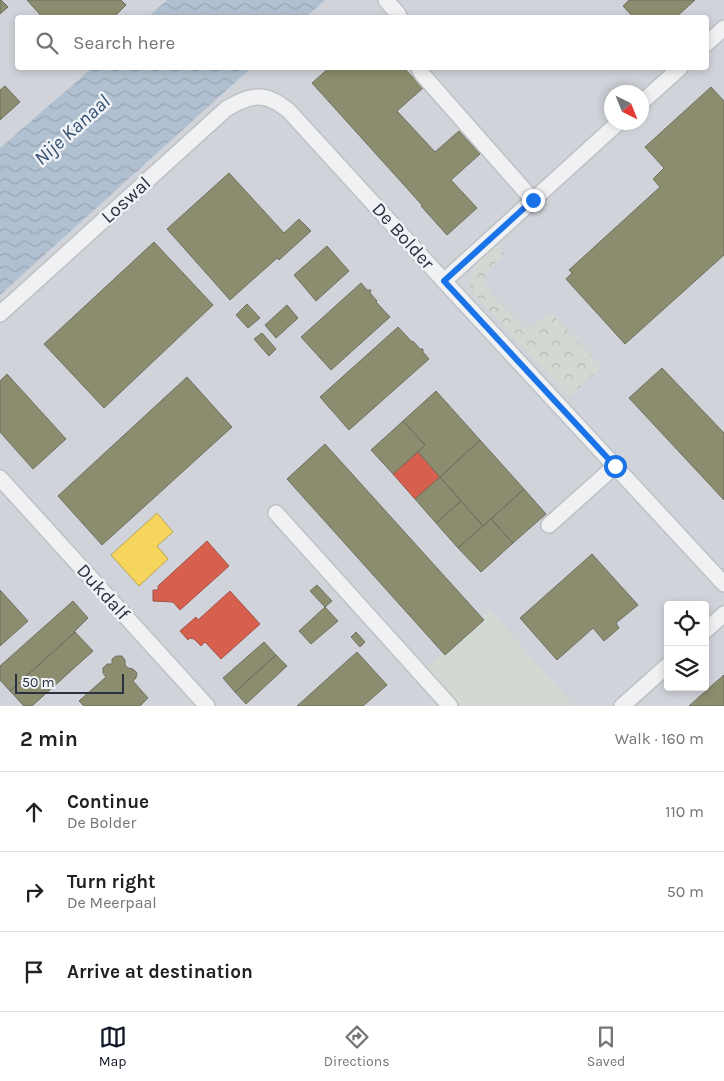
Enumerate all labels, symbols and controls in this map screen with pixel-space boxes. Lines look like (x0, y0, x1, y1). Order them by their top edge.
search box (15, 15, 709, 70)
icon: search (33, 29, 61, 57)
text: Search here (73, 32, 175, 54)
north arrow (604, 85, 649, 130)
water label: Nije Kanaal (29, 90, 115, 170)
street label: Loswal (97, 172, 155, 228)
route end (522, 189, 545, 212)
street label: De Bolder (367, 198, 439, 274)
route start (604, 455, 627, 478)
street label: Dukdalf (72, 559, 134, 625)
map controls (664, 601, 709, 691)
button: locate (664, 601, 709, 646)
button: layers (664, 646, 709, 691)
scale bar (15, 671, 124, 694)
text: 50 m (22, 674, 55, 691)
text: 2 min (20, 727, 78, 751)
text: Walk · 160 m (615, 729, 704, 748)
text: Continue (67, 791, 149, 813)
icon: ahead (20, 798, 48, 826)
text: 110 m (665, 802, 704, 821)
text: De Bolder (67, 813, 136, 832)
text: Turn right (67, 871, 156, 893)
icon: right (20, 878, 48, 906)
text: 50 m (667, 882, 704, 901)
text: De Meerpaal (67, 893, 157, 912)
icon: arrive (20, 958, 48, 986)
text: Arrive at destination (67, 961, 253, 983)
tab: Map (99, 1023, 127, 1070)
tab: Directions (324, 1023, 390, 1070)
tab: Saved (587, 1023, 625, 1070)

